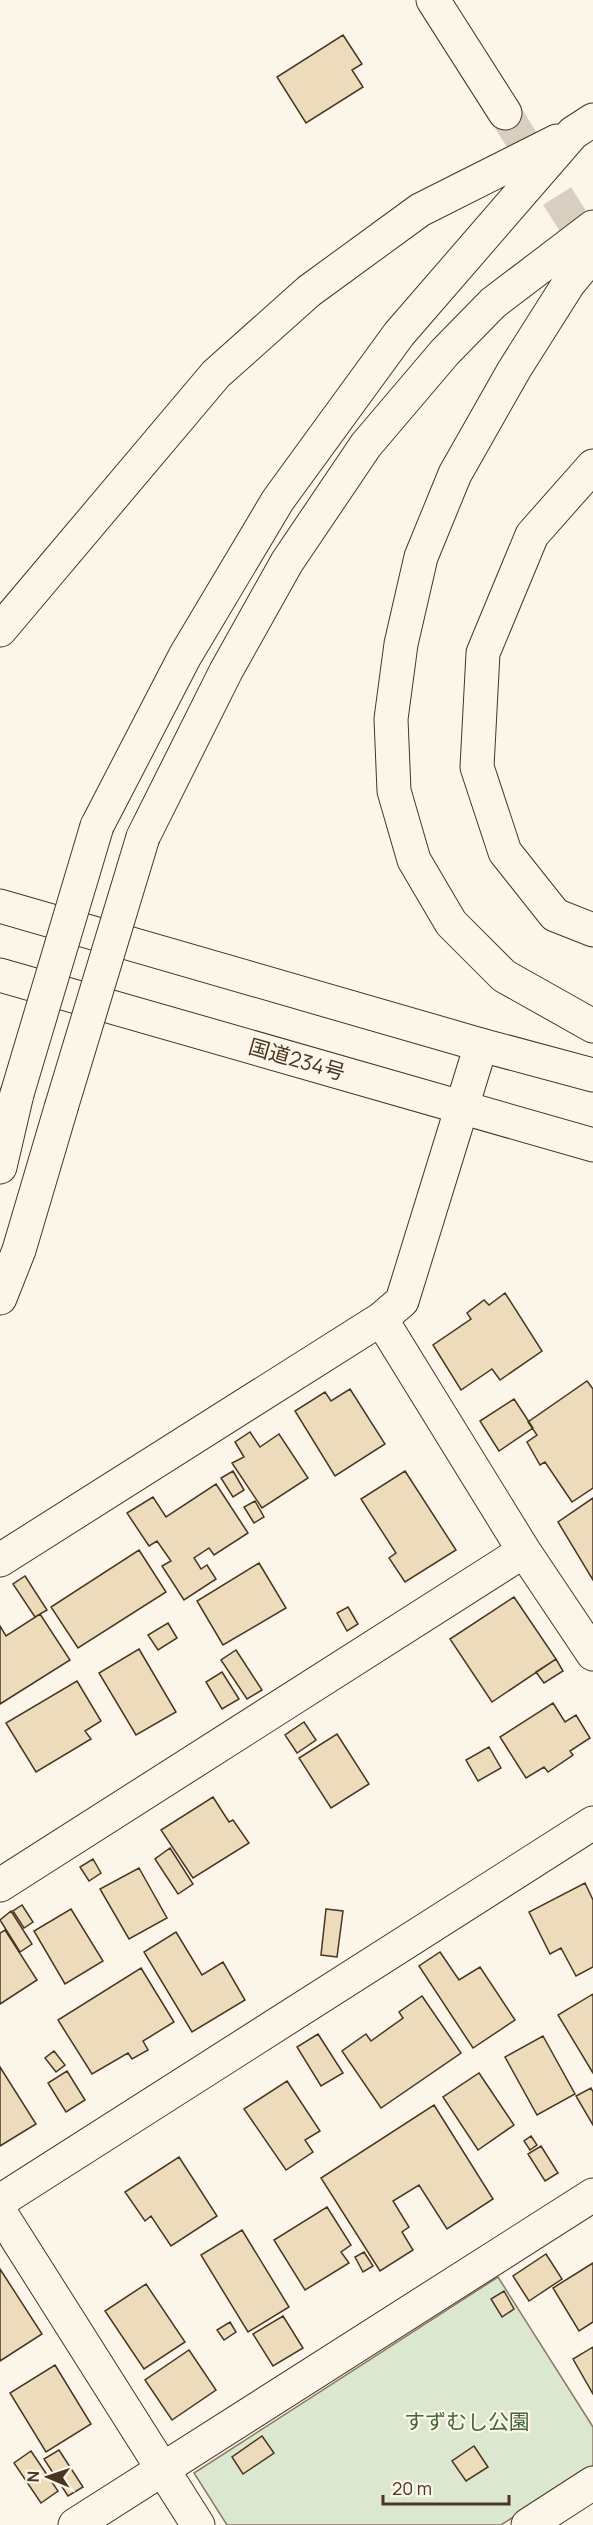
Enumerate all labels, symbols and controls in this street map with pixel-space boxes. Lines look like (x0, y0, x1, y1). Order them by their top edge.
street label: 国道234号 (246, 1032, 348, 1086)
park label: すずむし公園 (404, 2407, 530, 2435)
north arrow (18, 2447, 78, 2507)
scale bar (383, 2468, 509, 2506)
text: N (22, 2470, 44, 2483)
text: 20 m (392, 2476, 432, 2500)

